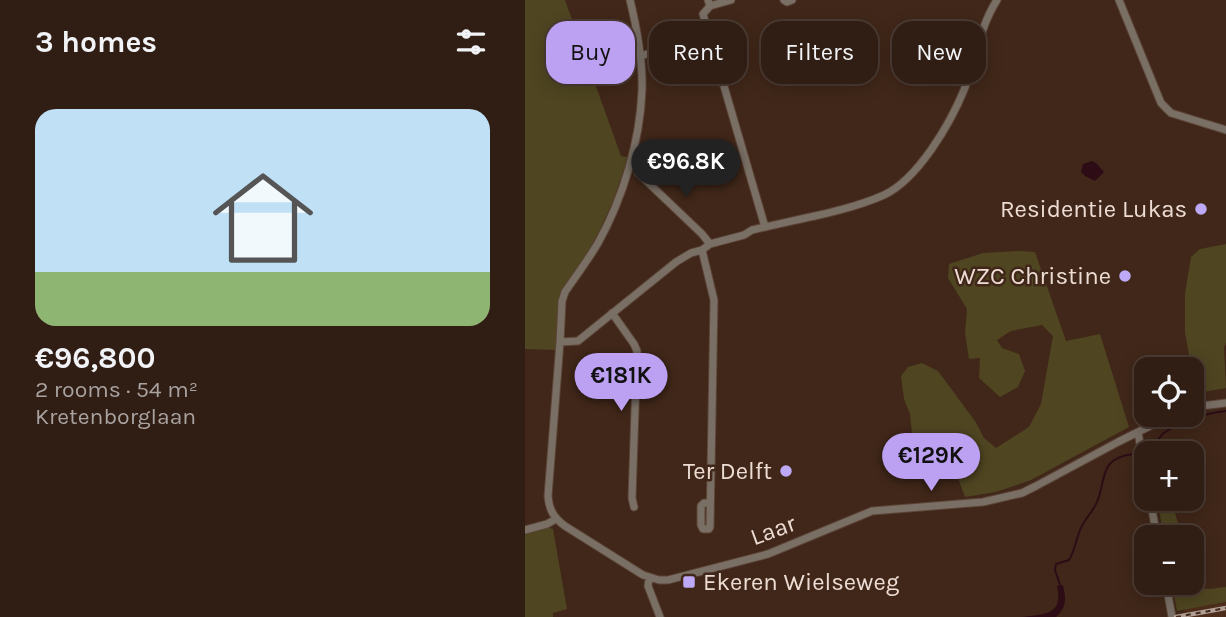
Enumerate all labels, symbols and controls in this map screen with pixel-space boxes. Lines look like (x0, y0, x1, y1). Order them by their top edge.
chip: Buy (546, 21, 635, 84)
chip: Rent (649, 21, 747, 84)
chip: Filters (761, 21, 878, 84)
chip: New (892, 21, 986, 84)
icon: filters (452, 23, 490, 61)
text: 3 homes (35, 24, 157, 60)
pin: €96.8K (629, 140, 743, 199)
text: €96.8K (647, 148, 725, 175)
icon: home (200, 155, 326, 281)
place label: Residentie Lukas (1000, 195, 1187, 223)
marker: Residentie Lukas (1193, 201, 1209, 217)
place label: WZC Christine (954, 262, 1111, 290)
marker: WZC Christine (1117, 268, 1133, 284)
text: €96,800 (35, 340, 155, 376)
pin: €181K (572, 354, 670, 413)
map controls (1134, 357, 1204, 595)
button: locate (1134, 357, 1204, 427)
text: €181K (591, 362, 651, 389)
text: 2 rooms · 54 m² (35, 376, 198, 403)
text: Kretenborglaan (35, 403, 196, 430)
pin: €129K (882, 434, 980, 493)
button: + (1134, 441, 1204, 511)
text: €129K (898, 442, 964, 469)
place label: Ter Delft (683, 457, 772, 485)
marker: Ter Delft (778, 463, 794, 479)
street label: Laar (746, 509, 800, 551)
button: − (1134, 525, 1204, 595)
place label: Ekeren Wielseweg (703, 568, 900, 596)
marker: Ekeren Wielseweg (681, 574, 697, 590)

